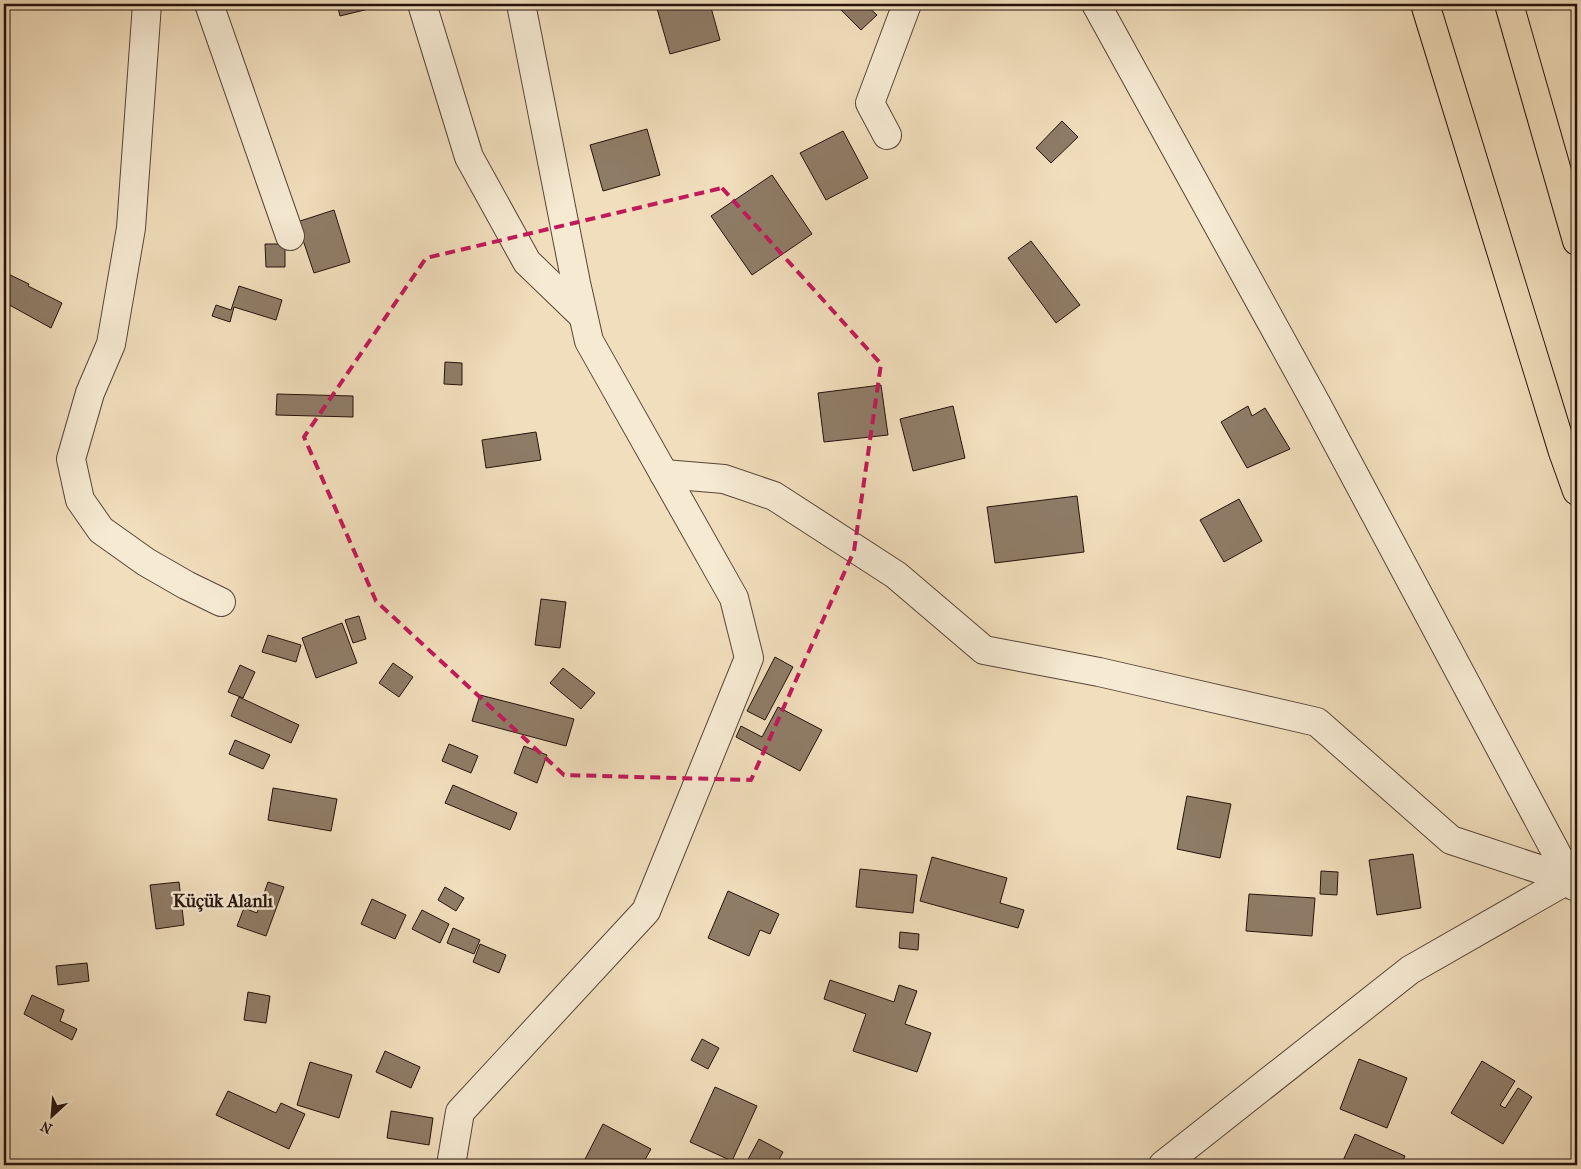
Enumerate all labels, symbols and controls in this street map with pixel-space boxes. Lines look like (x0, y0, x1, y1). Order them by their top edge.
district label: Küçük Alanlı (173, 891, 274, 912)
north arrow (28, 1092, 78, 1142)
text: N (38, 1117, 55, 1137)

